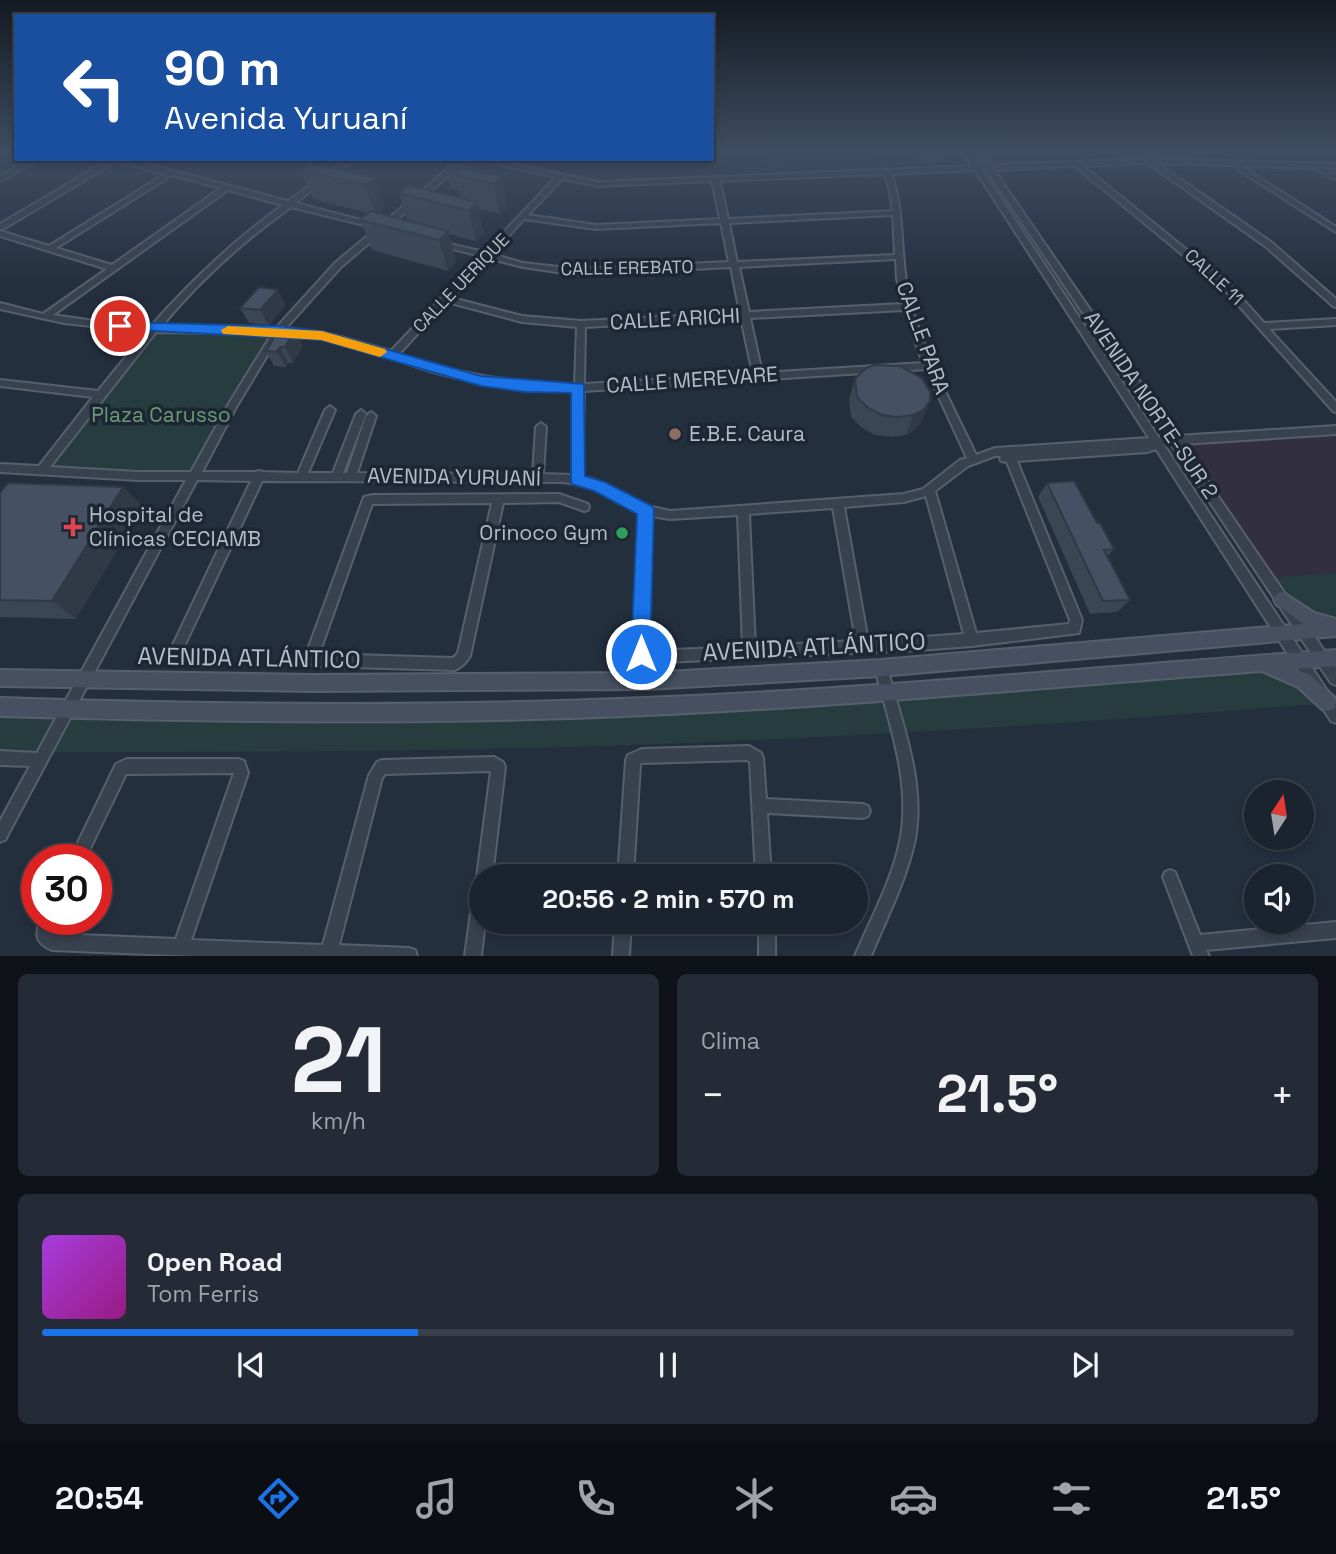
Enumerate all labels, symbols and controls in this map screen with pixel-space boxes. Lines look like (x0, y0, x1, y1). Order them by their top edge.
text: 90 m (164, 37, 280, 99)
icon: left (49, 42, 140, 133)
text: Avenida Yuruaní (164, 98, 408, 138)
street label: CALLE UERIQUE (407, 228, 514, 337)
street label: CALLE 11 (1180, 244, 1249, 310)
street label: CALLE EREBATO (560, 255, 694, 280)
street label: CALLE PARA (891, 278, 956, 398)
pin (90, 296, 150, 356)
street label: CALLE ARICHI (609, 302, 741, 335)
street label: AVENIDA NORTE-SUR 2 (1078, 306, 1224, 504)
icon: arrive (101, 307, 139, 345)
street label: CALLE MEREVARE (605, 360, 779, 399)
park label: Plaza Carusso (91, 401, 231, 428)
place label: E.B.E. Caura (689, 420, 805, 447)
marker: E.B.E. Caura (667, 426, 683, 442)
street label: AVENIDA YURUANÍ (367, 461, 541, 492)
place label: Hospital de Clínicas CECIAMB (89, 501, 261, 552)
marker: Hospital de Clínicas CECIAMB (63, 517, 83, 537)
place label: Orinoco Gym (479, 519, 608, 546)
marker: Orinoco Gym (614, 525, 630, 541)
position arrow (604, 617, 678, 691)
street label: AVENIDA ATLÁNTICO (702, 625, 926, 668)
street label: AVENIDA ATLÁNTICO (137, 640, 361, 675)
north arrow (1244, 780, 1314, 850)
map controls (1244, 780, 1314, 934)
speed limit sign: 30 (21, 844, 112, 935)
button: sound (1244, 864, 1314, 934)
text: 20:56 · 2 min · 570 m (543, 882, 794, 916)
text: 21 (291, 1002, 386, 1119)
text: Clima (701, 1026, 760, 1056)
text: 21.5° (937, 1061, 1058, 1127)
text: − (701, 1071, 725, 1119)
text: + (1270, 1071, 1294, 1119)
text: km/h (311, 1106, 366, 1136)
text: Open Road (147, 1245, 283, 1279)
text: Tom Ferris (147, 1279, 259, 1309)
icon: previous (232, 1346, 270, 1384)
icon: pause (649, 1346, 687, 1384)
icon: next (1066, 1346, 1104, 1384)
icon: directions (254, 1474, 303, 1523)
icon: music (412, 1474, 461, 1523)
icon: phone (571, 1474, 620, 1523)
icon: climate (730, 1474, 779, 1523)
icon: car (889, 1474, 938, 1523)
icon: filters (1047, 1474, 1096, 1523)
text: 20:54 (55, 1478, 144, 1518)
text: 21.5° (1206, 1478, 1281, 1518)

